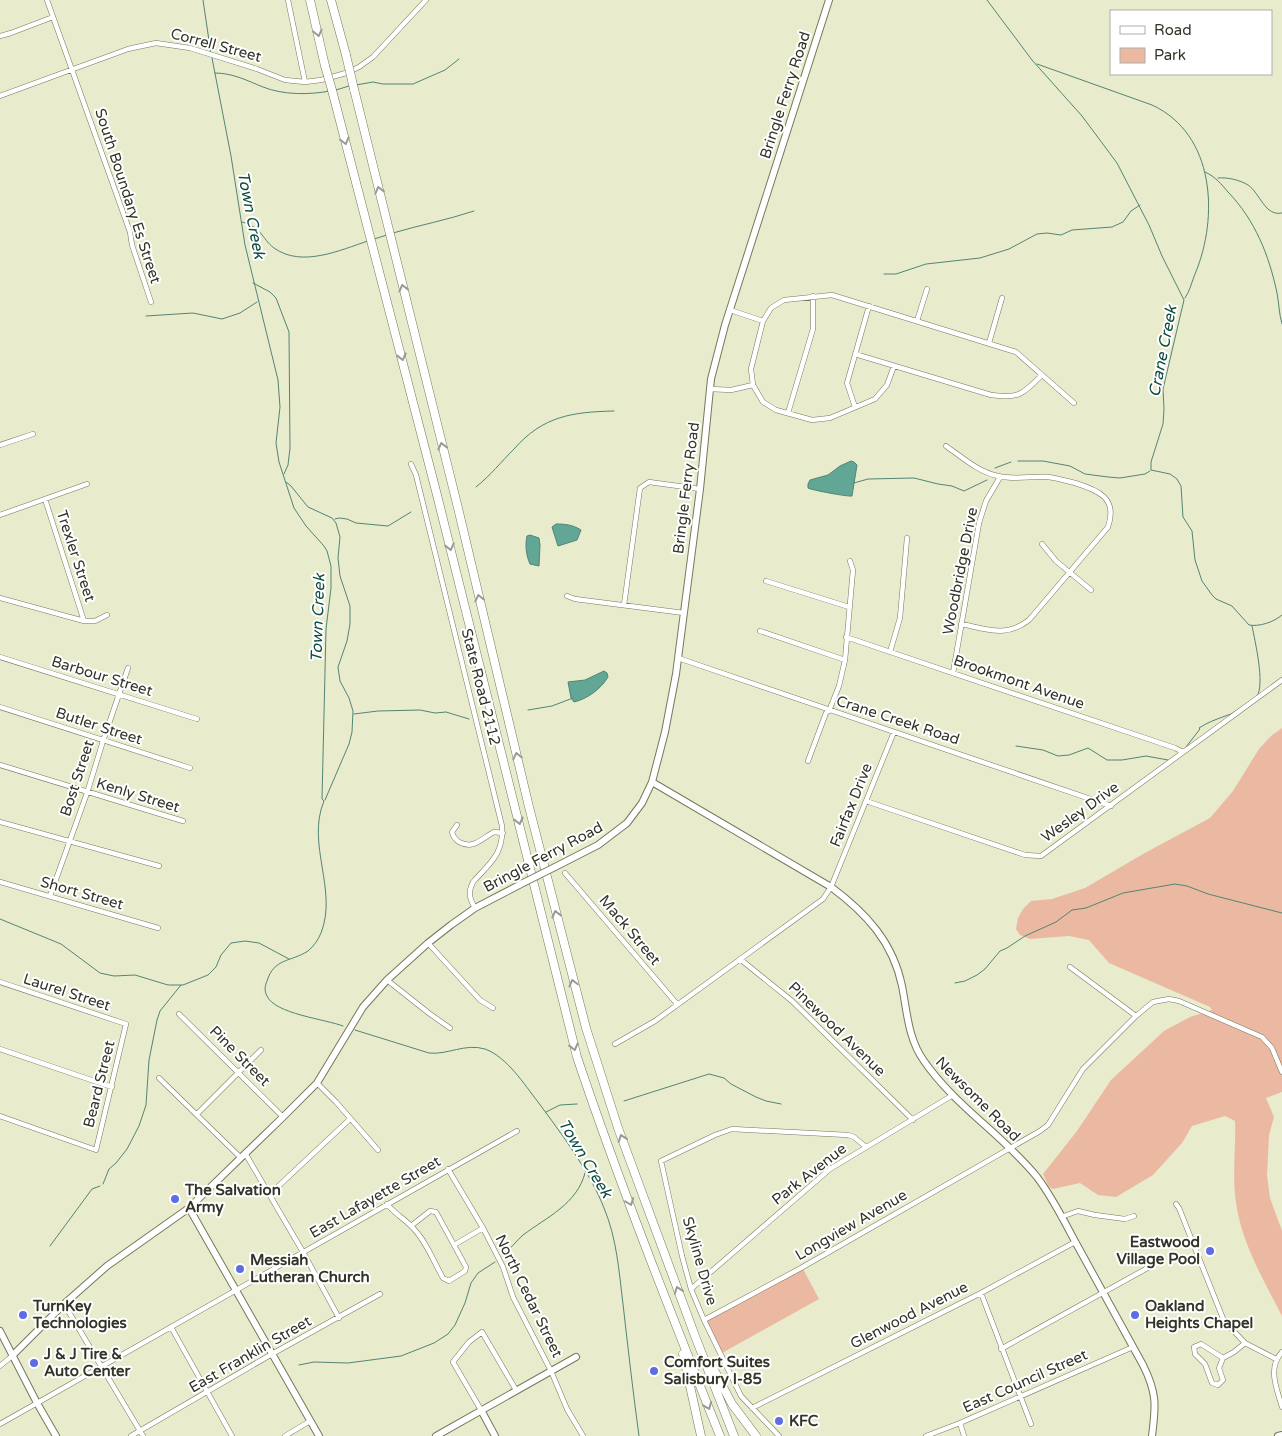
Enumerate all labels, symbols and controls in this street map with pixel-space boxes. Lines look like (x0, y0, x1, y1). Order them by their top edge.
legend (1110, 10, 1272, 75)
text: Road (1154, 21, 1192, 39)
street label: Correll Street (169, 24, 264, 66)
one-way arrow (312, 28, 323, 37)
street label: Bringle Ferry Road (756, 29, 814, 161)
text: Park (1154, 46, 1186, 64)
street label: South Boundary Es Street (91, 106, 165, 286)
one-way arrow (339, 136, 350, 145)
water label: Town Creek (233, 170, 270, 262)
one-way arrow (374, 186, 384, 194)
one-way arrow (398, 283, 409, 292)
water label: Crane Creek (1144, 302, 1182, 399)
one-way arrow (396, 353, 407, 362)
street label: Bringle Ferry Road (669, 421, 703, 555)
one-way arrow (437, 441, 448, 450)
street label: Woodbridge Drive (939, 506, 981, 636)
street label: Trexler Street (53, 508, 99, 604)
one-way arrow (444, 543, 455, 552)
water label: Town Creek (306, 572, 330, 663)
one-way arrow (474, 593, 485, 602)
street label: State Road 2112 (458, 627, 504, 747)
street label: Brookmont Avenue (951, 651, 1087, 713)
street label: Barbour Street (49, 652, 155, 700)
street label: Crane Creek Road (834, 692, 962, 748)
street label: Butler Street (53, 704, 145, 749)
street label: Bost Street (56, 737, 98, 818)
one-way arrow (512, 751, 523, 760)
street label: Fairfax Drive (826, 760, 876, 850)
street label: Kenly Street (94, 774, 182, 816)
street label: Wesley Drive (1038, 778, 1122, 846)
one-way arrow (513, 816, 524, 825)
street label: Bringle Ferry Road (480, 818, 606, 896)
street label: Short Street (38, 873, 126, 914)
street label: Mack Street (596, 891, 665, 969)
one-way arrow (551, 909, 562, 918)
street label: Laurel Street (21, 969, 113, 1015)
street label: Pinewood Avenue (785, 978, 889, 1080)
one-way arrow (569, 979, 579, 987)
street label: Pine Street (206, 1022, 274, 1090)
street label: Beard Street (80, 1038, 119, 1129)
one-way arrow (568, 1042, 579, 1051)
street label: Newsome Road (932, 1053, 1024, 1145)
water label: Town Creek (554, 1115, 617, 1203)
one-way arrow (618, 1134, 628, 1142)
street label: Park Avenue (768, 1139, 850, 1209)
street label: East Lafayette Street (306, 1152, 444, 1242)
place label: The Salvation Army (184, 1181, 281, 1217)
street label: Longview Avenue (792, 1186, 910, 1264)
marker: The Salvation Army (169, 1193, 181, 1205)
one-way arrow (624, 1198, 634, 1206)
street label: Skyline Drive (679, 1215, 721, 1307)
street label: North Cedar Street (491, 1232, 567, 1361)
place label: Eastwood Village Pool (1116, 1233, 1200, 1269)
marker: Eastwood Village Pool (1204, 1245, 1216, 1257)
place label: Messiah Lutheran Church (250, 1251, 370, 1286)
marker: Messiah Lutheran Church (234, 1263, 246, 1275)
street label: Glenwood Avenue (847, 1278, 971, 1352)
one-way arrow (674, 1286, 684, 1295)
place label: TurnKey Technologies (32, 1297, 127, 1333)
place label: Oakland Heights Chapel (1145, 1297, 1253, 1333)
marker: TurnKey Technologies (17, 1309, 29, 1321)
marker: Oakland Heights Chapel (1129, 1309, 1141, 1321)
street label: East Franklin Street (186, 1312, 315, 1396)
place label: J & J Tire & Auto Center (43, 1345, 131, 1380)
street label: East Council Street (960, 1345, 1090, 1417)
place label: Comfort Suites Salisbury I-85 (664, 1353, 770, 1389)
marker: J & J Tire & Auto Center (28, 1357, 40, 1369)
marker: Comfort Suites Salisbury I-85 (648, 1365, 660, 1377)
one-way arrow (702, 1401, 712, 1409)
place label: KFC (789, 1412, 819, 1430)
marker: KFC (773, 1415, 785, 1427)

